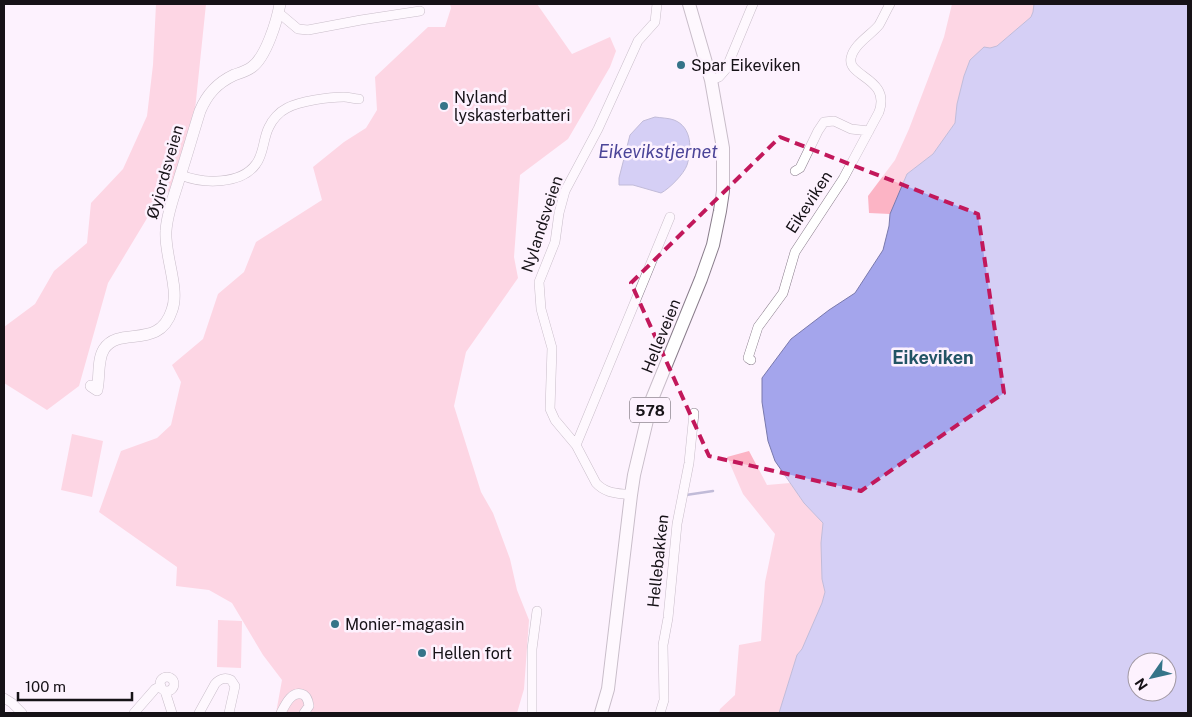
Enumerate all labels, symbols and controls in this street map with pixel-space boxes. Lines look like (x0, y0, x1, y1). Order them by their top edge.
place label: Spar Eikeviken (691, 56, 800, 75)
marker: Spar Eikeviken (675, 59, 687, 71)
place label: Nyland lyskasterbatteri (454, 88, 570, 125)
marker: Nyland lyskasterbatteri (438, 100, 450, 112)
street label: Øyjordsveien (143, 123, 187, 221)
water label: Eikevikstjernet (598, 141, 718, 162)
street label: Eikeviken (782, 167, 836, 237)
street label: Nylandsveien (517, 173, 567, 275)
street label: Helleveien (638, 296, 684, 376)
district label: Eikeviken (892, 347, 974, 368)
road number: 578 (630, 398, 670, 422)
street label: Hellebakken (644, 514, 672, 608)
place label: Monier-magasin (345, 615, 464, 634)
marker: Monier-magasin (329, 618, 341, 630)
place label: Hellen fort (432, 644, 512, 663)
marker: Hellen fort (416, 647, 428, 659)
north arrow (1127, 652, 1177, 702)
scale bar (18, 670, 131, 702)
text: N (1132, 675, 1151, 693)
text: 100 m (25, 678, 66, 695)

